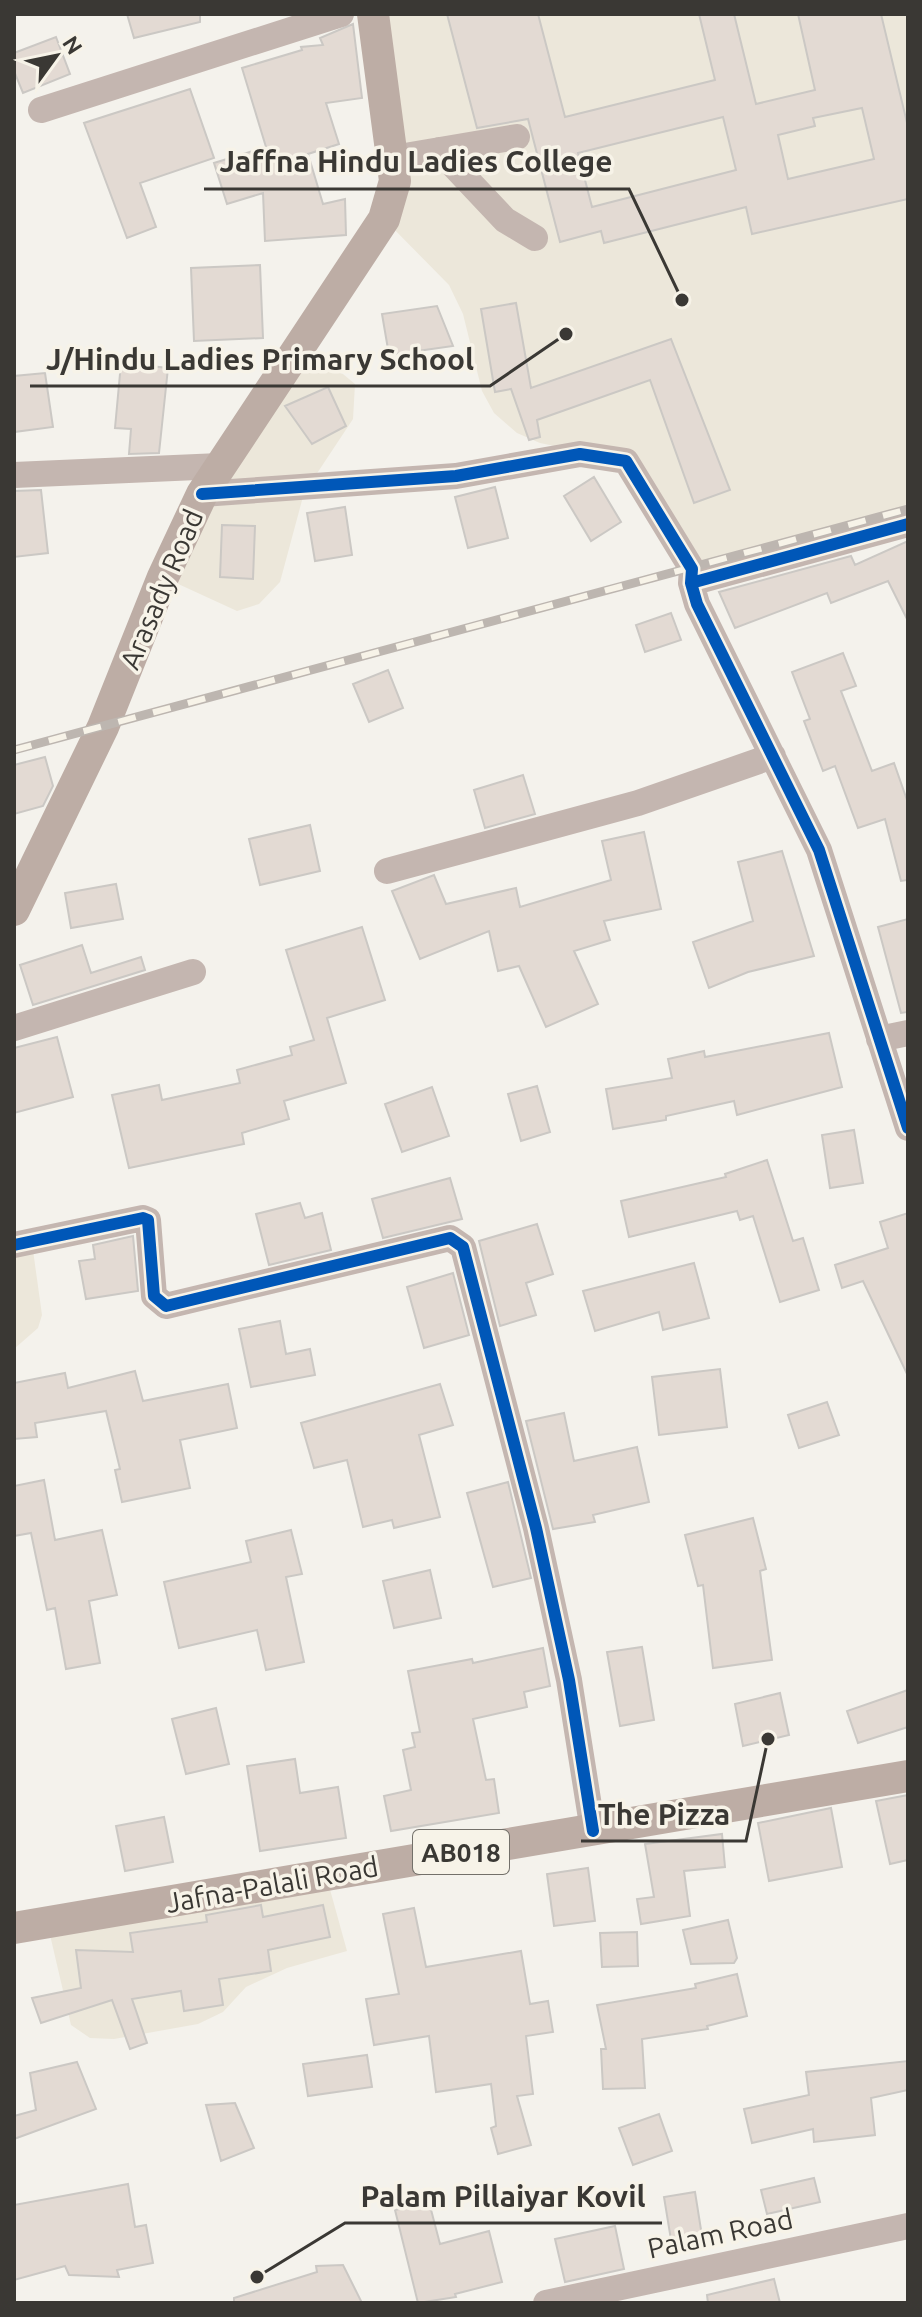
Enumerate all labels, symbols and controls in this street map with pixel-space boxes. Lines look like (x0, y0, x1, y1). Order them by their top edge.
north arrow (16, 16, 96, 96)
text: N (58, 31, 88, 59)
callout: Jaffna Hindu Ladies College (204, 135, 629, 189)
text: Jaffna Hindu Ladies College (219, 144, 613, 178)
callout: J/Hindu Ladies Primary School (30, 332, 490, 386)
text: J/Hindu Ladies Primary School (46, 342, 474, 376)
street label: Arasady Road (113, 504, 209, 674)
callout: The Pizza (581, 1787, 746, 1841)
text: The Pizza (598, 1797, 730, 1831)
road number: AB018 (413, 1830, 509, 1874)
street label: Jafna-Palali Road (163, 1850, 381, 1918)
callout: Palam Pillaiyar Kovil (345, 2169, 662, 2223)
text: Palam Pillaiyar Kovil (360, 2179, 646, 2213)
street label: Palam Road (644, 2202, 796, 2264)

